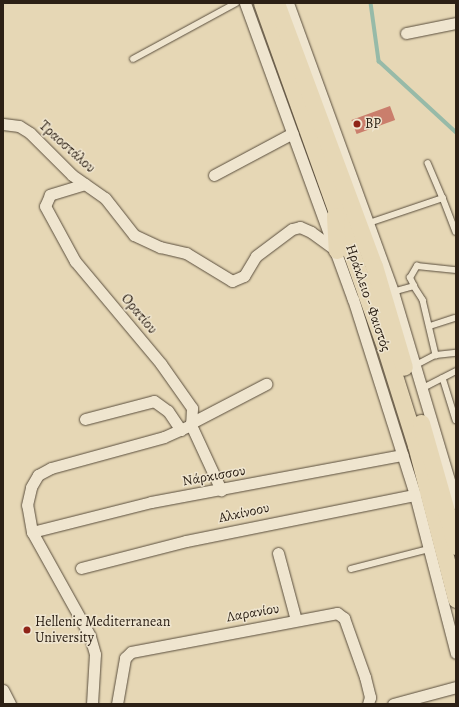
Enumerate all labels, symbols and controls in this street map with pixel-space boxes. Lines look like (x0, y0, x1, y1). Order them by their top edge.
place label: BP (365, 116, 381, 132)
street label: Τραοστάλου (36, 117, 98, 177)
marker: BP (352, 119, 362, 129)
street label: Ηράκλειο - Φαιστός (342, 242, 394, 354)
street label: Ορατίου (117, 291, 161, 337)
street label: Νάρκισσου (181, 462, 247, 490)
street label: Αλκίνοου (217, 499, 271, 527)
street label: Λαρανίου (225, 600, 281, 626)
place label: Hellenic Mediterranean University (35, 614, 170, 646)
marker: Hellenic Mediterranean University (22, 625, 32, 635)

